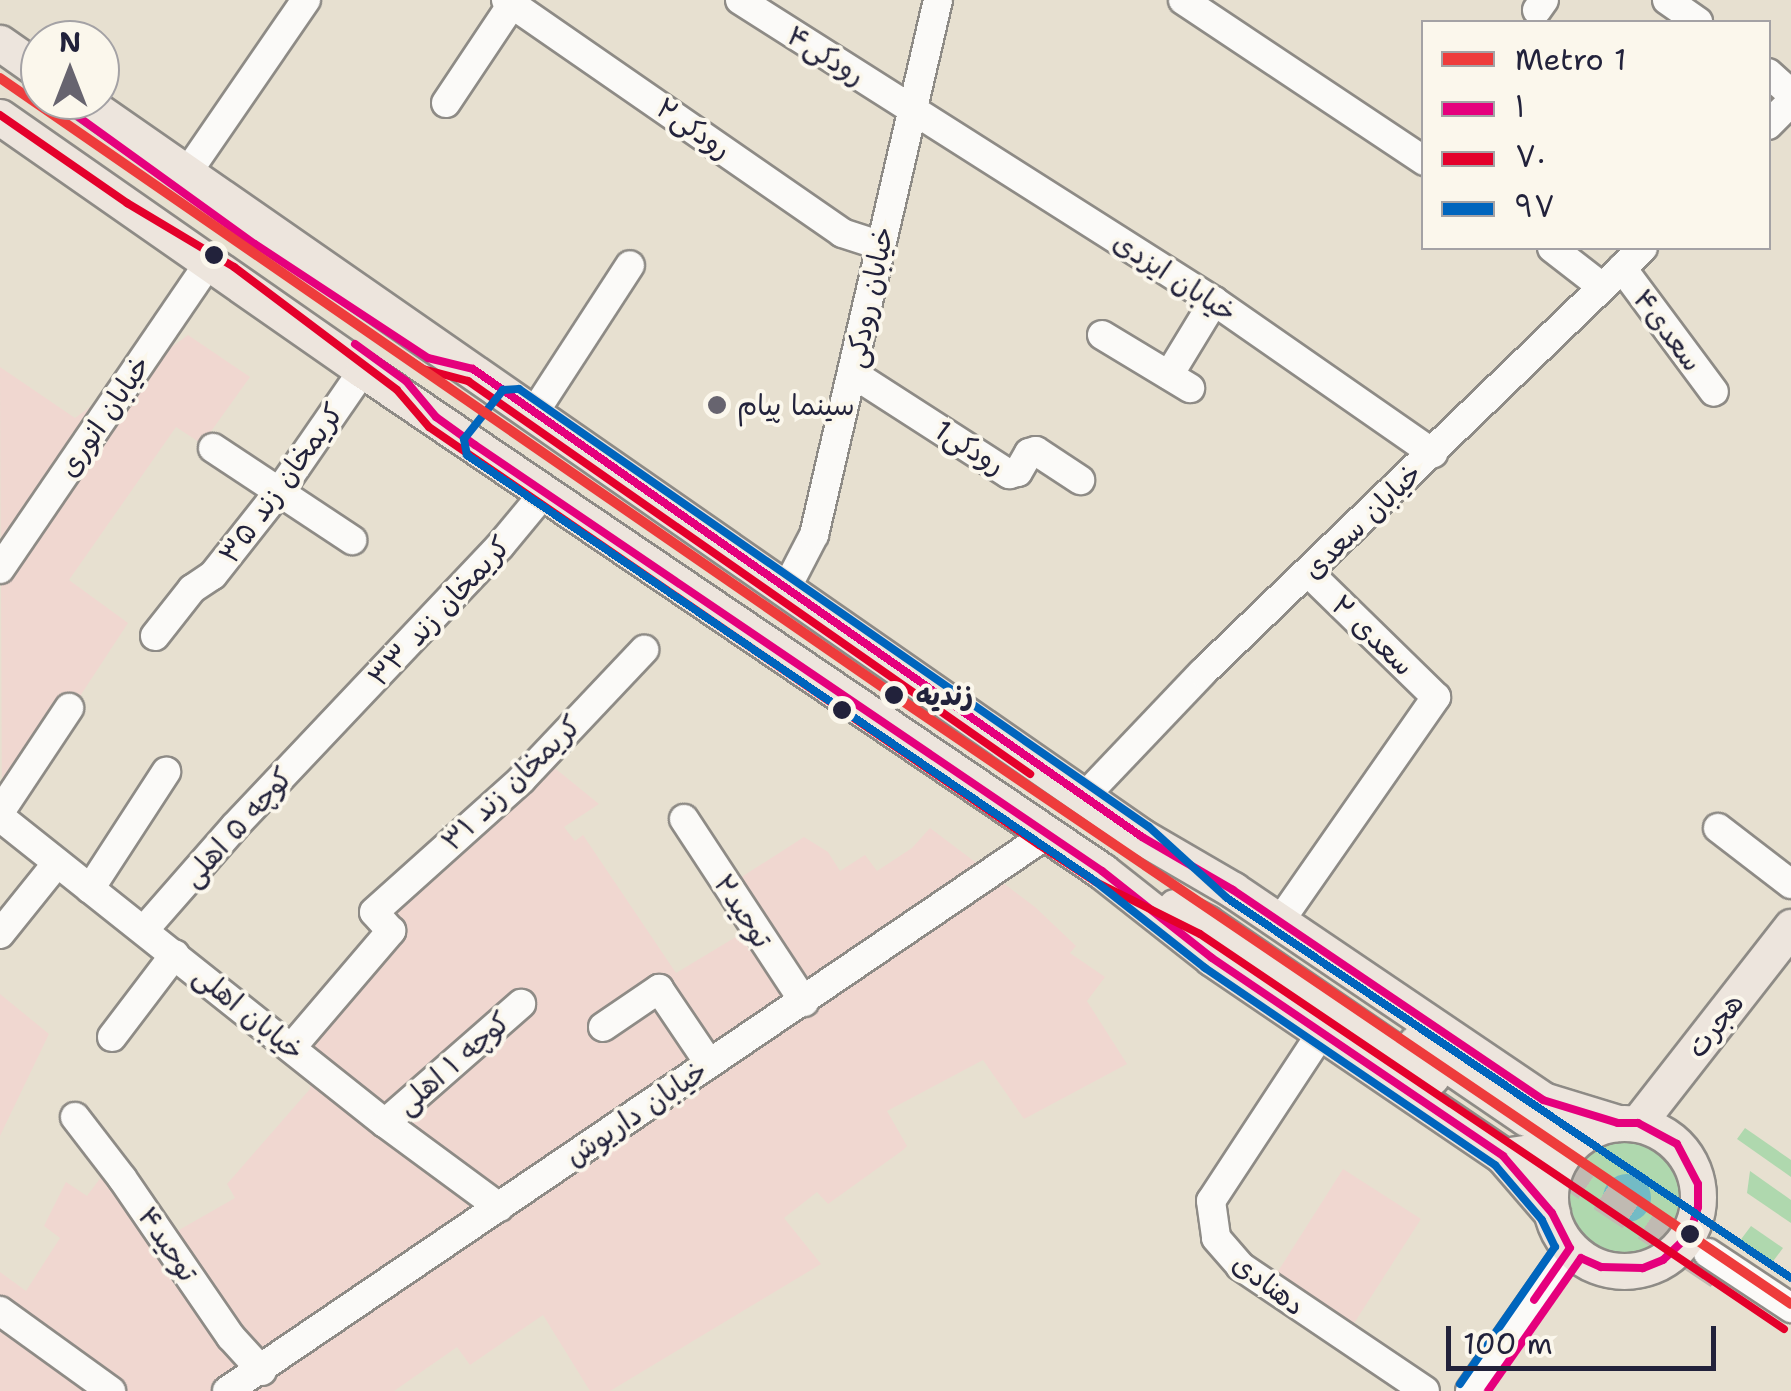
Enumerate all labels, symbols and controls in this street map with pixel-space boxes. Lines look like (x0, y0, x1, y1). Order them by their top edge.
street label: رودکی۴ (781, 18, 871, 92)
north arrow (20, 20, 120, 120)
legend (1421, 20, 1771, 250)
text: N (59, 23, 81, 61)
text: Metro 1 (1515, 39, 1626, 80)
text: ۱ (1515, 86, 1526, 127)
street label: رودکی۲ (650, 90, 738, 166)
text: ۷۰ (1515, 136, 1546, 177)
text: ۹۷ (1515, 186, 1555, 227)
street label: خیابان رودکی (838, 223, 900, 371)
street label: خیابان ایزدی (1107, 225, 1243, 329)
unlabelled marker (204, 245, 224, 265)
street label: سعدی۴ (1626, 282, 1710, 378)
street label: خیابان انوری (51, 349, 157, 483)
place label: سینما پیام (737, 388, 855, 422)
marker: سینما پیام (706, 394, 728, 416)
street label: کریمخان زند ۳۵ (212, 397, 350, 569)
street label: 1رودکی (929, 413, 1011, 481)
street label: خیابان سعدی (1296, 456, 1428, 586)
street label: کریمخان زند ۳۳ (361, 529, 517, 693)
street label: سعدی ۲ (1325, 588, 1421, 682)
place label: زندیه (916, 678, 973, 712)
marker: زندیه (881, 682, 907, 708)
unlabelled marker (832, 700, 852, 720)
street label: کریمخان زند ۳۱ (435, 708, 587, 858)
street label: کوچه ۵ اهلی (175, 760, 299, 894)
street label: توحید۲ (707, 868, 779, 954)
street label: خیابان اهلی (187, 958, 311, 1068)
street label: هجرت (1679, 986, 1751, 1064)
street label: کوچه ۱ اهلی (389, 1005, 517, 1121)
street label: خیابان داریوش (559, 1053, 713, 1173)
street label: توحید۴ (131, 1200, 205, 1288)
unlabelled marker (1680, 1224, 1700, 1244)
street label: دهنادی (1226, 1246, 1312, 1322)
scale bar (1451, 1306, 1721, 1368)
text: 100 m (1463, 1323, 1553, 1364)

